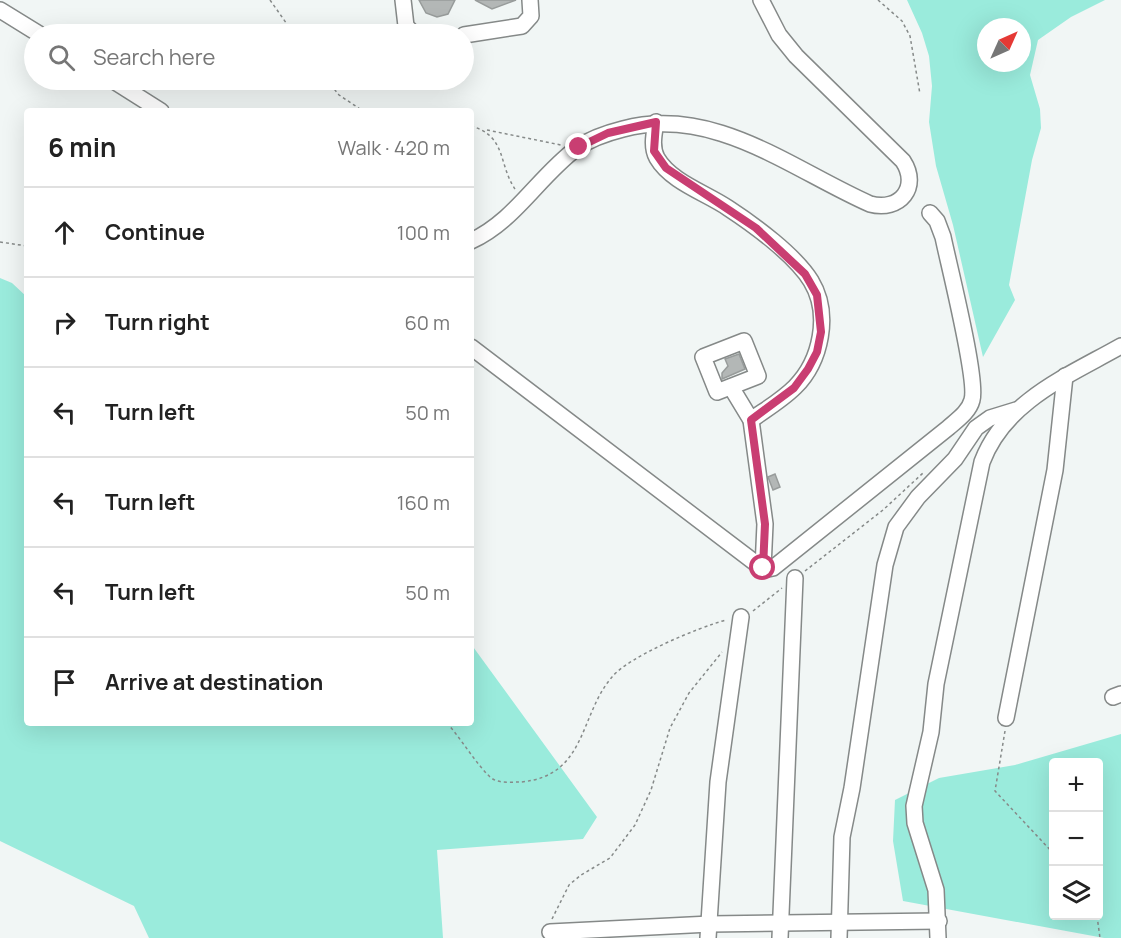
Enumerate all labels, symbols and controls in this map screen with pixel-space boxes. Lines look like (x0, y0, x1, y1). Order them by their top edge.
north arrow (977, 18, 1031, 72)
search box (24, 24, 474, 90)
icon: search (45, 41, 78, 74)
text: Search here (93, 42, 215, 72)
text: 6 min (48, 129, 116, 165)
route end (565, 133, 591, 159)
text: Walk · 420 m (338, 134, 450, 161)
icon: ahead (48, 216, 81, 249)
text: Continue (105, 217, 205, 247)
text: 100 m (397, 219, 450, 246)
icon: right (48, 306, 81, 339)
text: Turn right (105, 307, 210, 337)
text: 60 m (404, 309, 450, 336)
icon: left (48, 396, 81, 429)
text: Turn left (105, 397, 195, 427)
text: 50 m (405, 399, 450, 426)
icon: left (48, 486, 81, 519)
text: Turn left (105, 487, 195, 517)
text: 160 m (397, 489, 450, 516)
route start (749, 554, 775, 580)
icon: left (48, 576, 81, 609)
text: Turn left (105, 577, 195, 607)
text: 50 m (405, 579, 450, 606)
icon: arrive (48, 666, 81, 699)
text: Arrive at destination (105, 667, 323, 697)
map controls (1049, 758, 1103, 920)
button: + (1049, 758, 1103, 812)
button: − (1049, 812, 1103, 866)
button: layers (1049, 866, 1103, 920)

